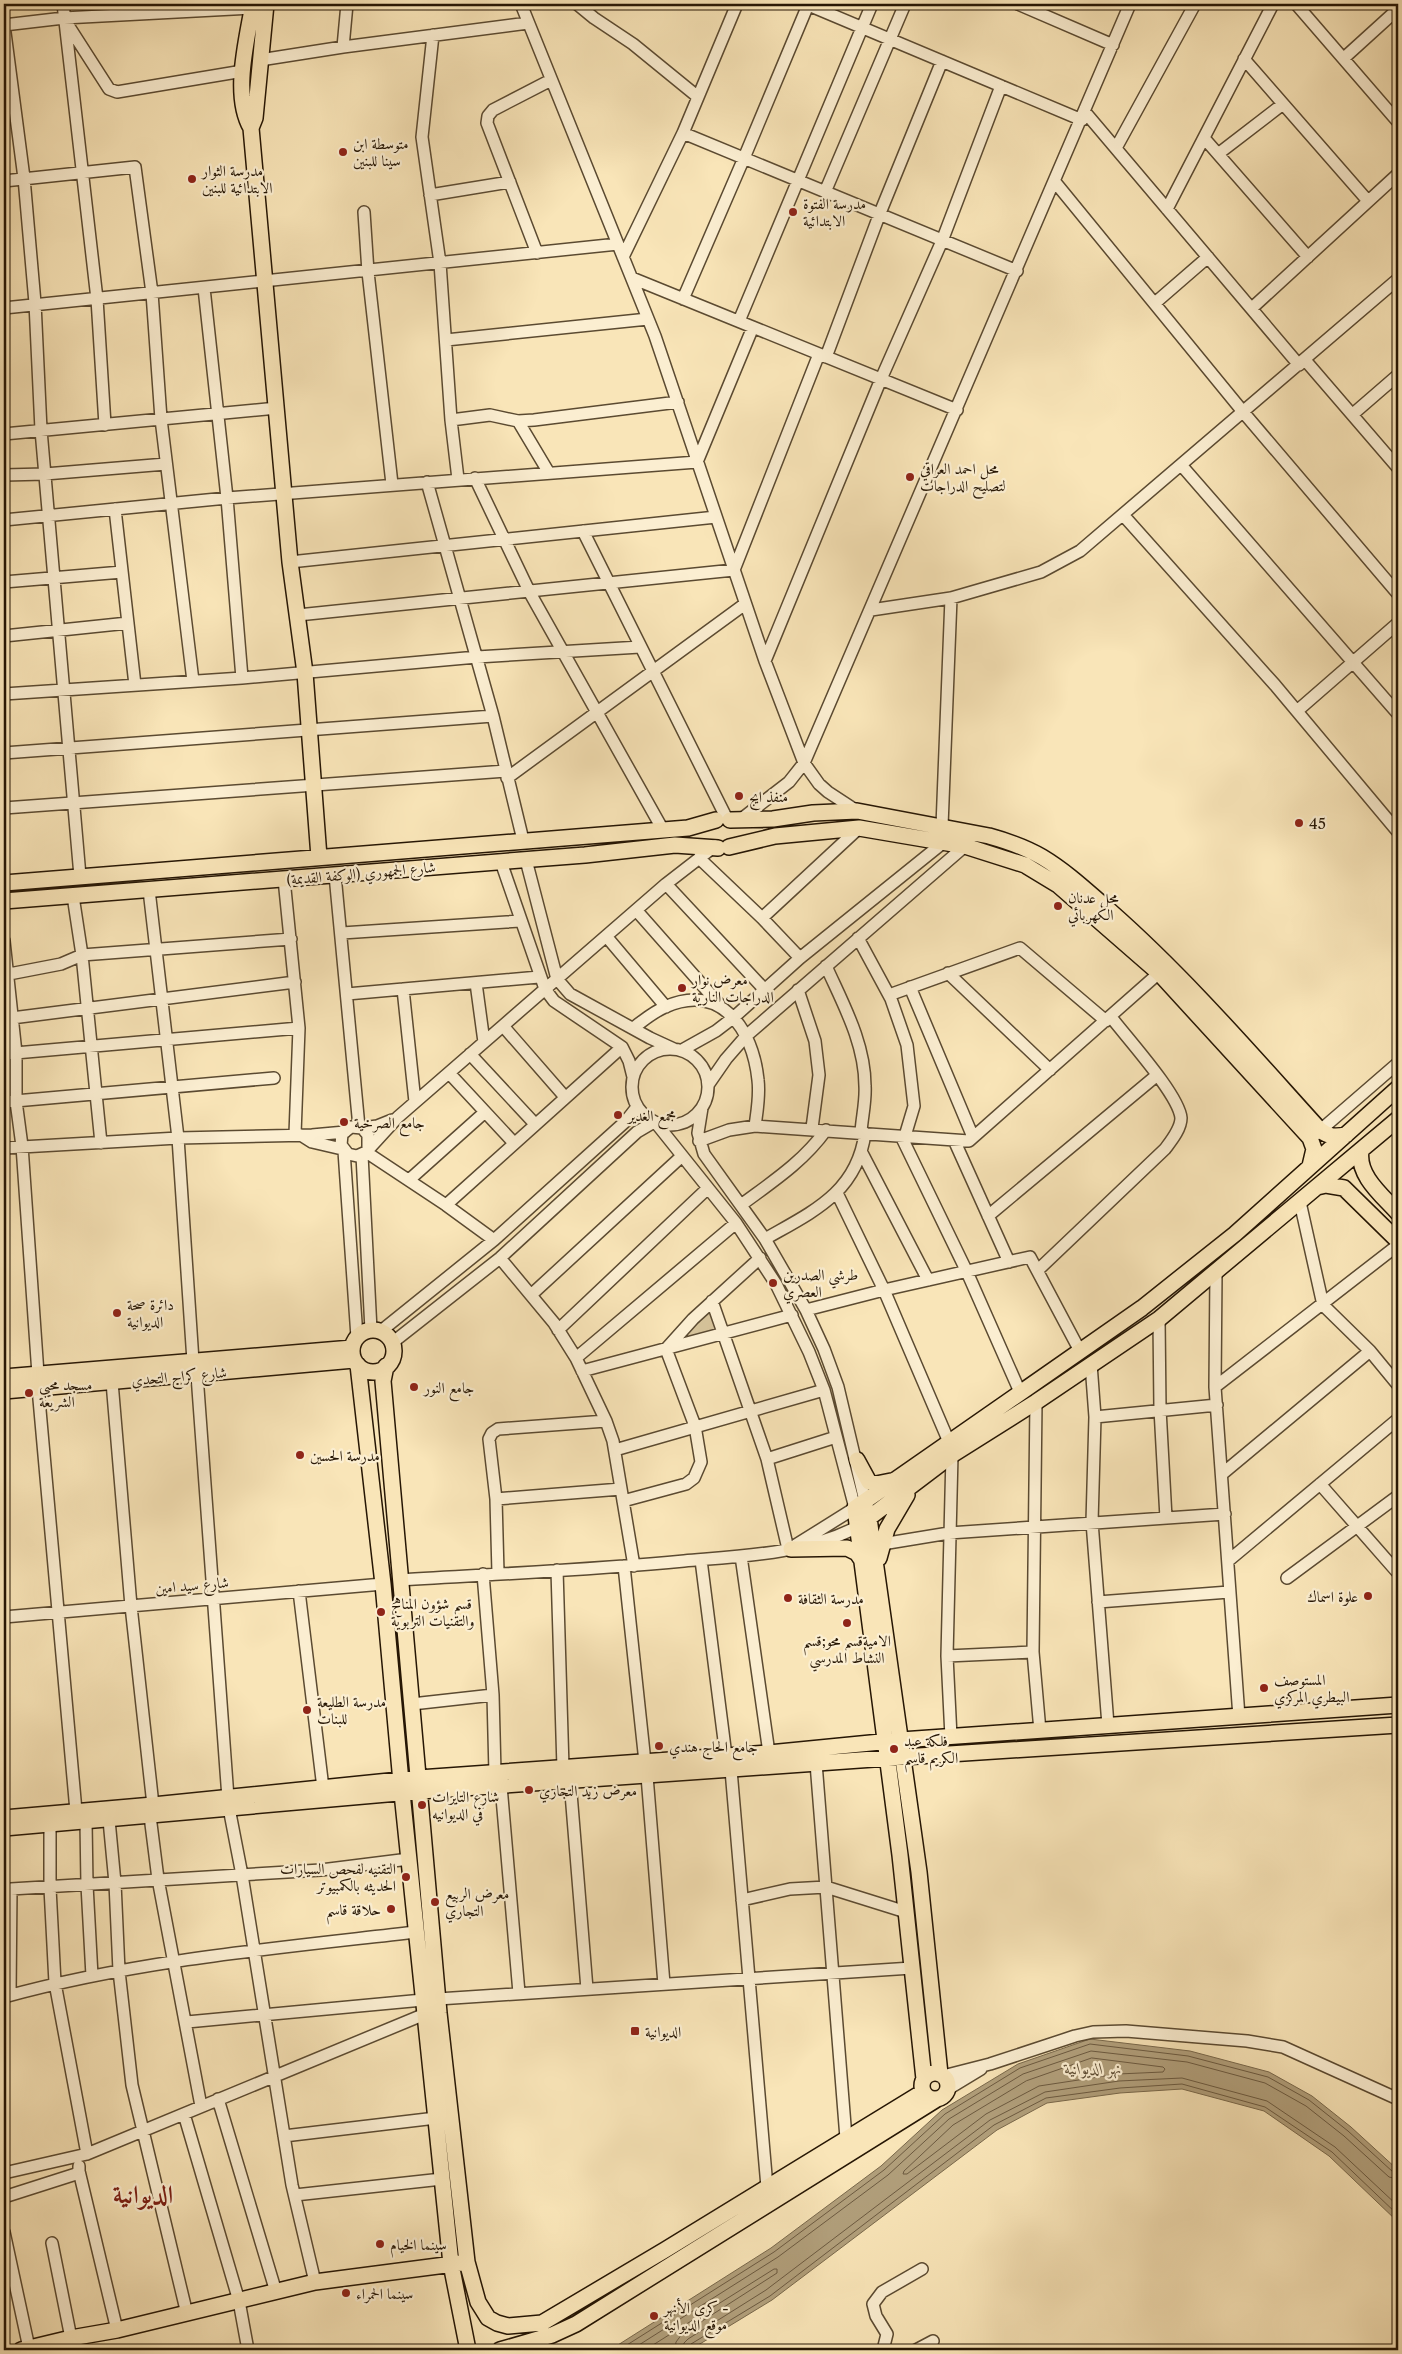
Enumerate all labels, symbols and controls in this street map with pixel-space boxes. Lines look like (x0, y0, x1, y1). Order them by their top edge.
place label: متوسطة ابن سينا للبنين (353, 134, 409, 170)
marker: متوسطة ابن سينا للبنين (337, 146, 349, 158)
place label: مدرسة الثوار الابتدائية للبنين (200, 161, 273, 197)
marker: مدرسة الثوار الابتدائية للبنين (186, 173, 198, 185)
place label: مدرسة الفتوة الابتدائية (803, 194, 866, 230)
marker: مدرسة الفتوة الابتدائية (787, 206, 799, 218)
place label: محل احمد العراقي لتصليح الدراجات (920, 459, 1006, 500)
marker: محل احمد العراقي لتصليح الدراجات (904, 471, 916, 483)
place label: منفذ ايج (749, 787, 788, 811)
marker: منفذ ايج (733, 790, 745, 802)
place label: 45 (1309, 814, 1326, 833)
marker: 45 (1293, 817, 1305, 829)
street label: شارع الجمهوري (الوكفة القديمة) (286, 857, 437, 893)
place label: محل عدنان الكهربائي (1068, 888, 1119, 927)
marker: محل عدنان الكهربائي (1052, 900, 1064, 912)
place label: معرض نوار الدراجات النارية (690, 970, 774, 1006)
marker: معرض نوار الدراجات النارية (676, 982, 688, 994)
place label: مجمع الغدير (626, 1106, 676, 1130)
marker: مجمع الغدير (612, 1109, 624, 1121)
place label: جامع الصرخية (354, 1113, 425, 1137)
marker: جامع الصرخية (338, 1116, 350, 1128)
place label: طرشي الصدرين العصري (783, 1265, 858, 1304)
marker: طرشي الصدرين العصري (767, 1277, 779, 1289)
place label: دائرة صحة الديوانية (127, 1295, 174, 1331)
marker: دائرة صحة الديوانية (111, 1307, 123, 1319)
street label: شارع كراج التحدي (130, 1362, 228, 1394)
place label: مسجد محيي الشريعة (39, 1375, 92, 1412)
place label: جامع النور (422, 1378, 474, 1402)
marker: جامع النور (408, 1381, 420, 1393)
marker: مسجد محيي الشريعة (23, 1387, 35, 1399)
place label: مدرسة الحسين (310, 1446, 380, 1465)
marker: مدرسة الحسين (294, 1449, 306, 1461)
street label: شارع سيد امين (154, 1572, 230, 1602)
place label: علوة اسماك (1307, 1587, 1358, 1606)
place label: مدرسة الثقافة (798, 1589, 864, 1608)
marker: علوة اسماك (1362, 1590, 1374, 1602)
marker: مدرسة الثقافة (782, 1592, 794, 1604)
place label: قسم شؤون المناهج والتقنيات التربوية (391, 1594, 475, 1630)
marker: قسم شؤون المناهج والتقنيات التربوية (375, 1606, 387, 1618)
marker: الاميةقسم محو;قسم النشاط المدرسي (841, 1617, 853, 1629)
place label: الاميةقسم محو;قسم النشاط المدرسي (803, 1631, 891, 1672)
place label: المستوصف البيطري المركزي (1274, 1670, 1350, 1709)
marker: المستوصف البيطري المركزي (1258, 1682, 1270, 1694)
place label: مدرسة الطليعة للبنات (317, 1692, 386, 1728)
marker: مدرسة الطليعة للبنات (301, 1704, 313, 1716)
place label: فلكة عبد الكريم قاسم (904, 1731, 958, 1773)
place label: جامع الحاج هندي (669, 1737, 758, 1761)
marker: جامع الحاج هندي (653, 1740, 665, 1752)
marker: فلكة عبد الكريم قاسم (888, 1743, 900, 1755)
place label: معرض زيد التجاري (539, 1781, 637, 1803)
marker: معرض زيد التجاري (523, 1784, 535, 1796)
place label: شارع التايرات في الديوانيه (432, 1787, 499, 1826)
marker: شارع التايرات في الديوانيه (416, 1799, 428, 1811)
place label: التقنيه لفحص السيارات الحديثه بالكمبيوتر (280, 1859, 396, 1896)
marker: التقنيه لفحص السيارات الحديثه بالكمبيوتر (400, 1871, 412, 1883)
place label: معرض الربيع التجاري (445, 1884, 509, 1923)
marker: معرض الربيع التجاري (429, 1896, 441, 1908)
place label: حلاقة قاسم (326, 1900, 381, 1925)
marker: حلاقة قاسم (385, 1903, 397, 1915)
place label: الديوانية (645, 2022, 681, 2041)
marker: الديوانية (629, 2025, 641, 2037)
water label: نهر الديوانية (1062, 2058, 1122, 2079)
district label: الديوانية (113, 2179, 173, 2210)
place label: سينما الخيام (390, 2235, 447, 2258)
marker: سينما الخيام (374, 2238, 386, 2250)
place label: سينما الحمراء (356, 2284, 413, 2304)
marker: سينما الحمراء (340, 2287, 352, 2299)
place label: كري الأنهر - موقع الديوانية (662, 2297, 729, 2339)
marker: كري الأنهر - موقع الديوانية (648, 2310, 660, 2322)

